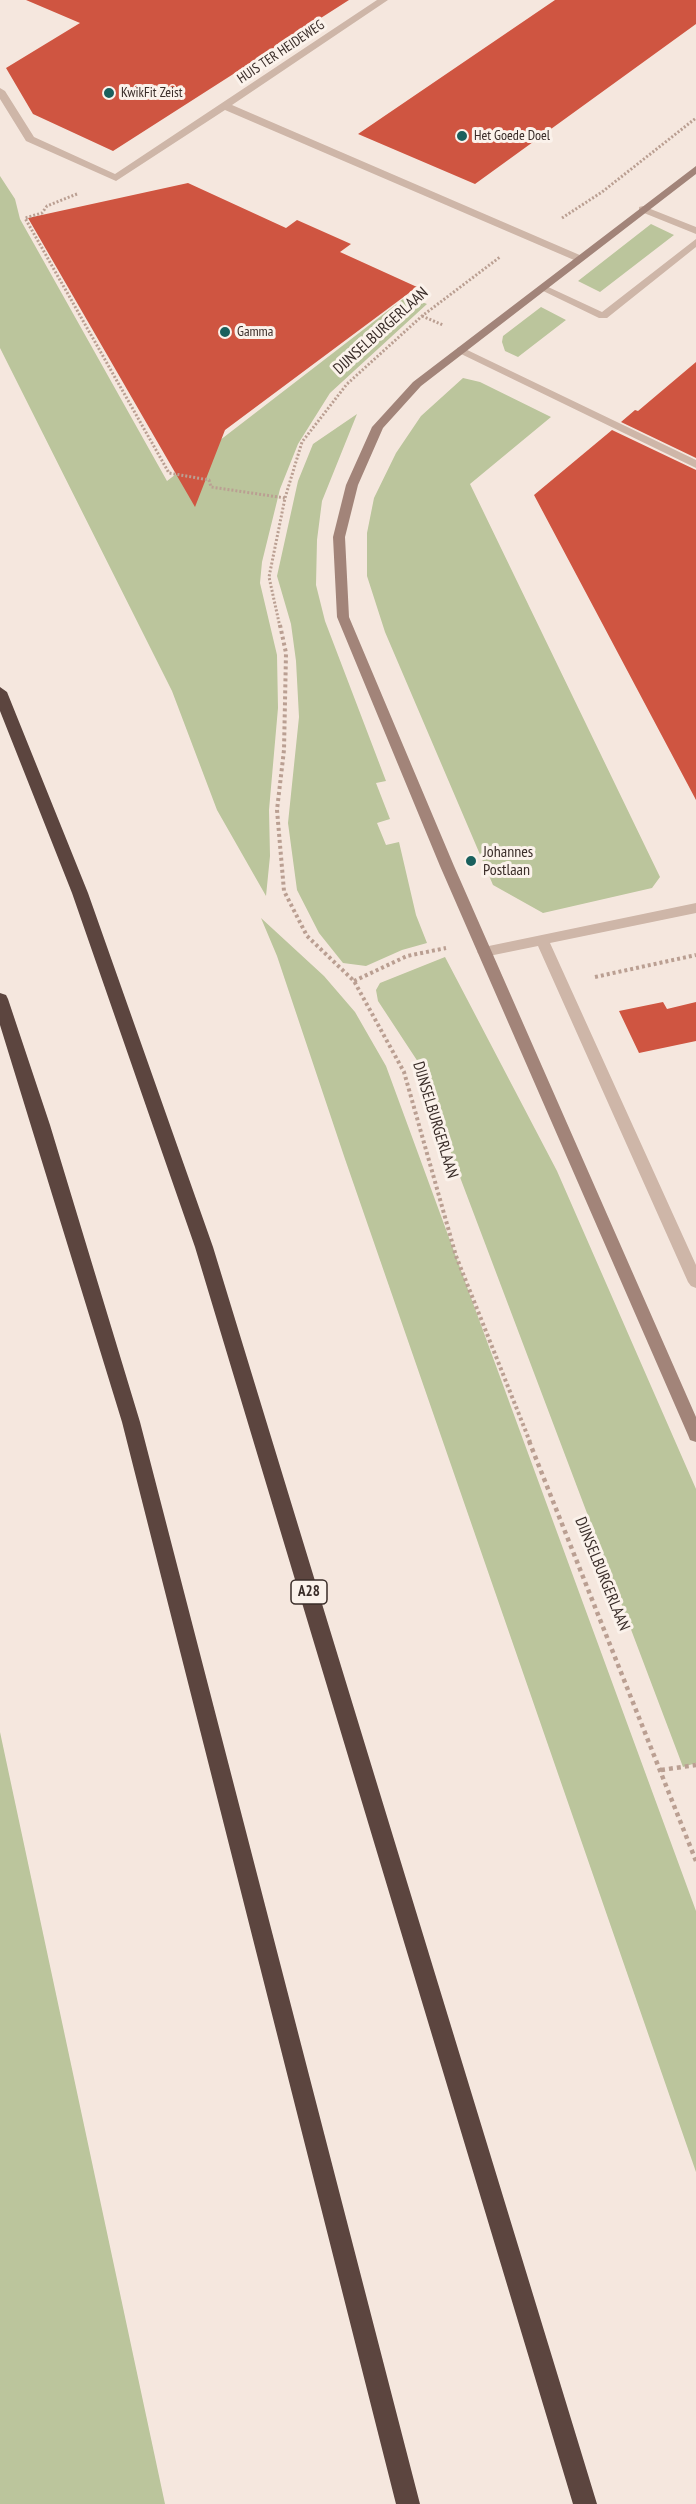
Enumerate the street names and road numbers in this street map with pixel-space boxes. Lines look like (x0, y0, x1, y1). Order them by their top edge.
street label: HUIS TER HEIDEWEG (234, 17, 328, 87)
street label: DIJNSELBURGERLAAN (330, 283, 432, 379)
street label: DIJNSELBURGERLAAN (408, 1059, 462, 1181)
street label: DIJNSELBURGERLAAN (570, 1514, 634, 1634)
road number: A28 (291, 1580, 327, 1604)

